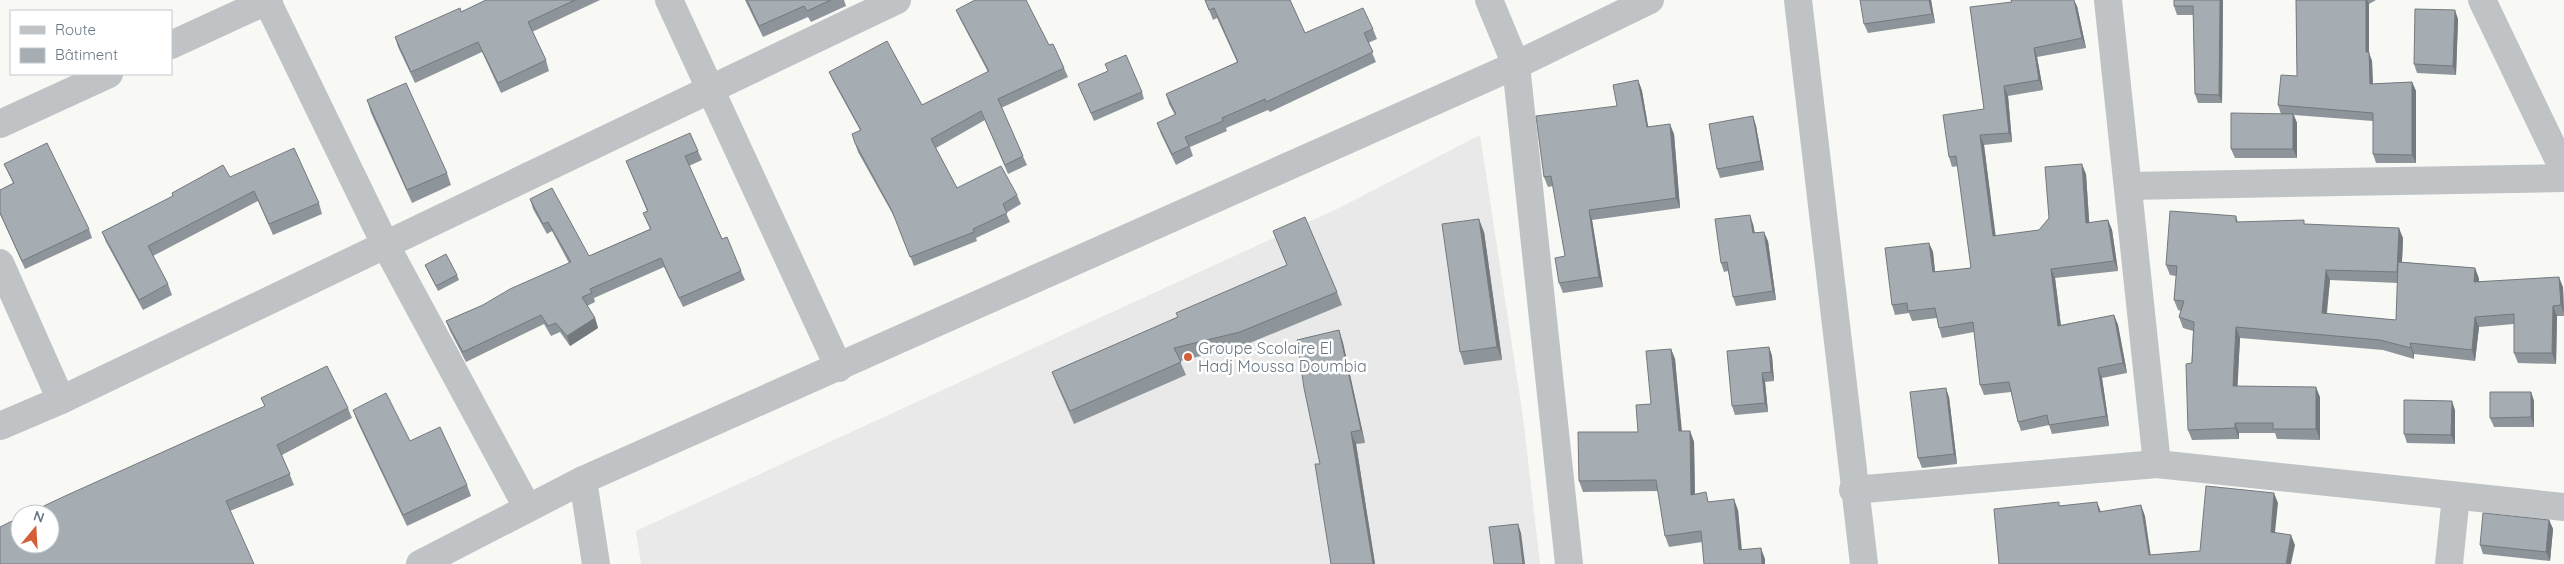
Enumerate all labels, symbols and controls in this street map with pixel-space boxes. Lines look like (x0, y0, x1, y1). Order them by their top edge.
legend (10, 10, 172, 75)
text: Route (55, 20, 96, 39)
text: Bâtiment (55, 45, 118, 64)
place label: Groupe Scolaire El Hadj Moussa Doumbia (1198, 338, 1367, 376)
marker: Groupe Scolaire El Hadj Moussa Doumbia (1182, 351, 1194, 363)
north arrow (10, 504, 60, 554)
text: N (31, 506, 47, 527)

